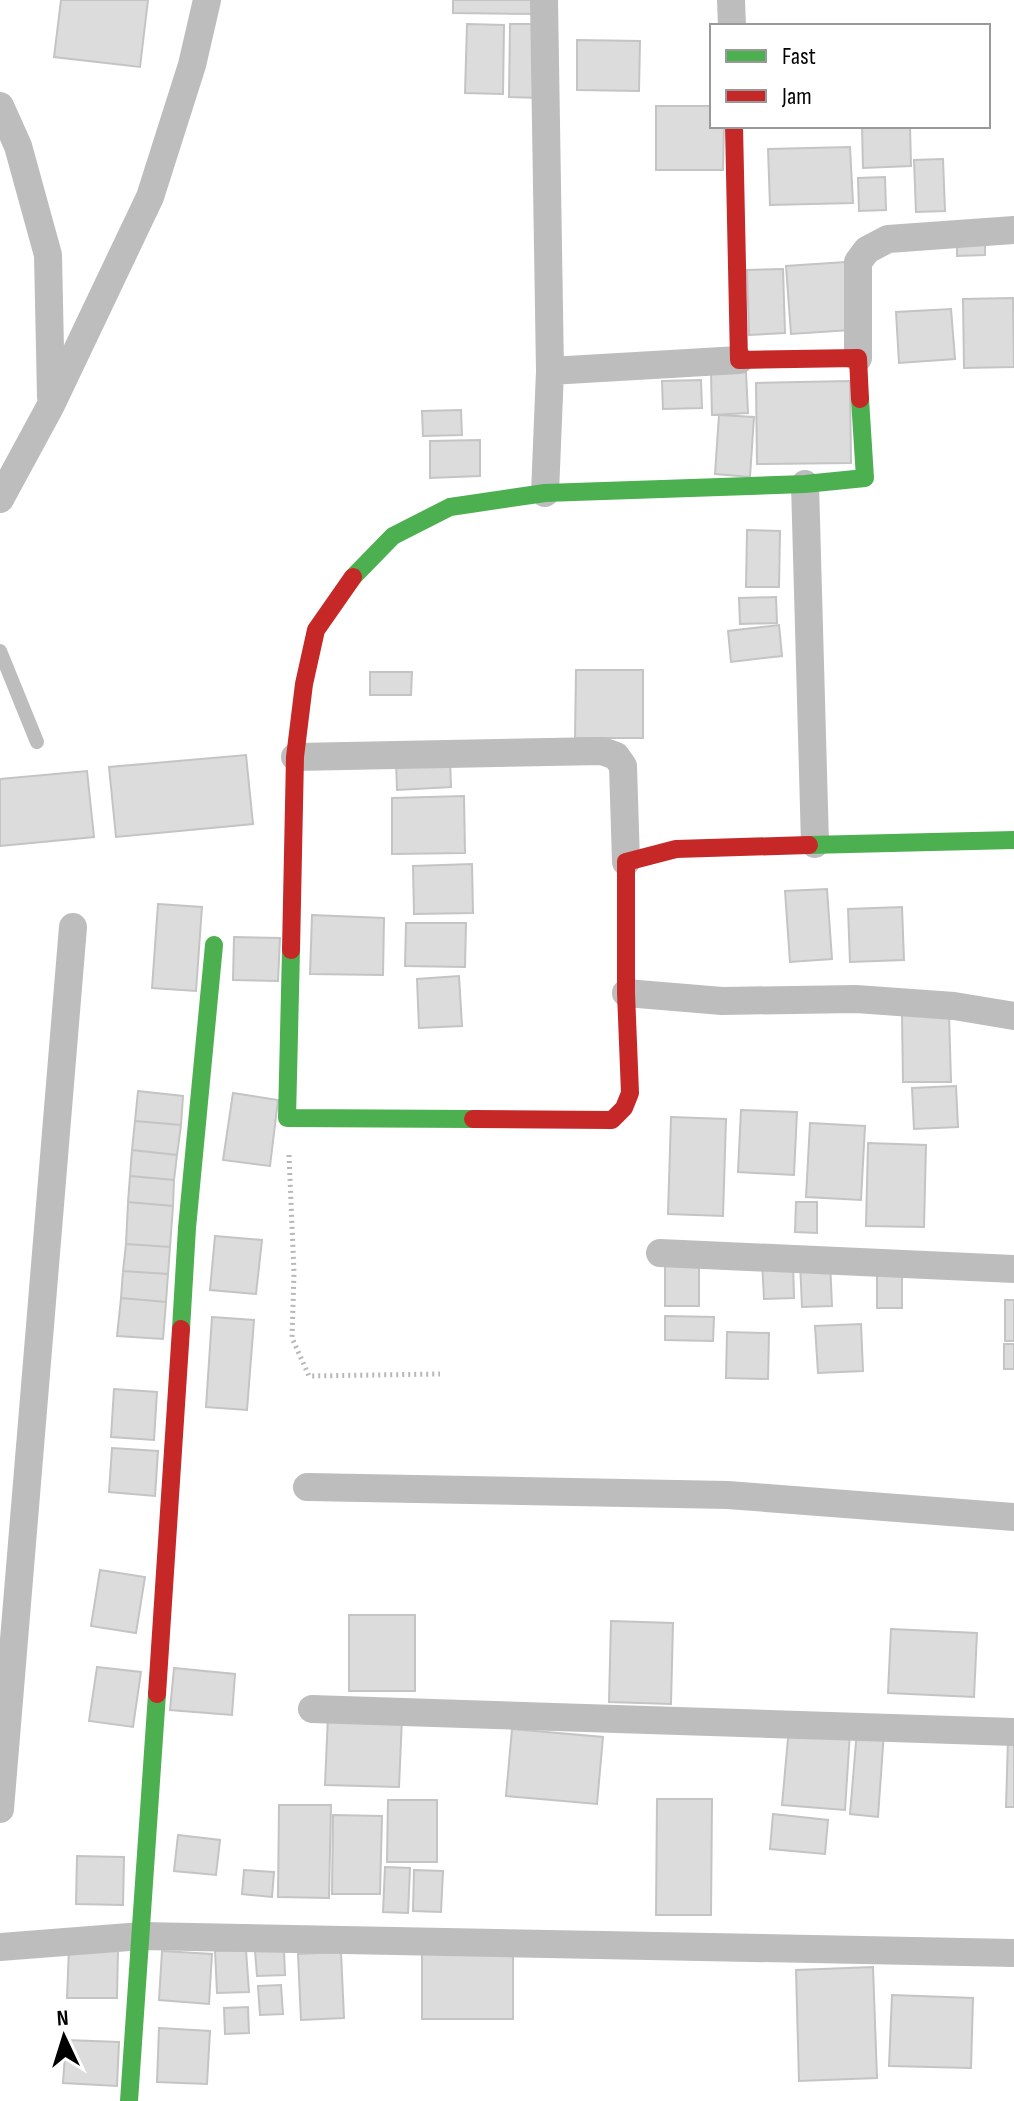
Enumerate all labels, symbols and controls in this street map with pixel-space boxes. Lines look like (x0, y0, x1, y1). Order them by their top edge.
legend (710, 24, 990, 128)
text: Fast (782, 42, 816, 71)
text: Jam (781, 82, 812, 111)
north arrow (24, 1997, 104, 2077)
text: N (56, 2005, 70, 2032)

